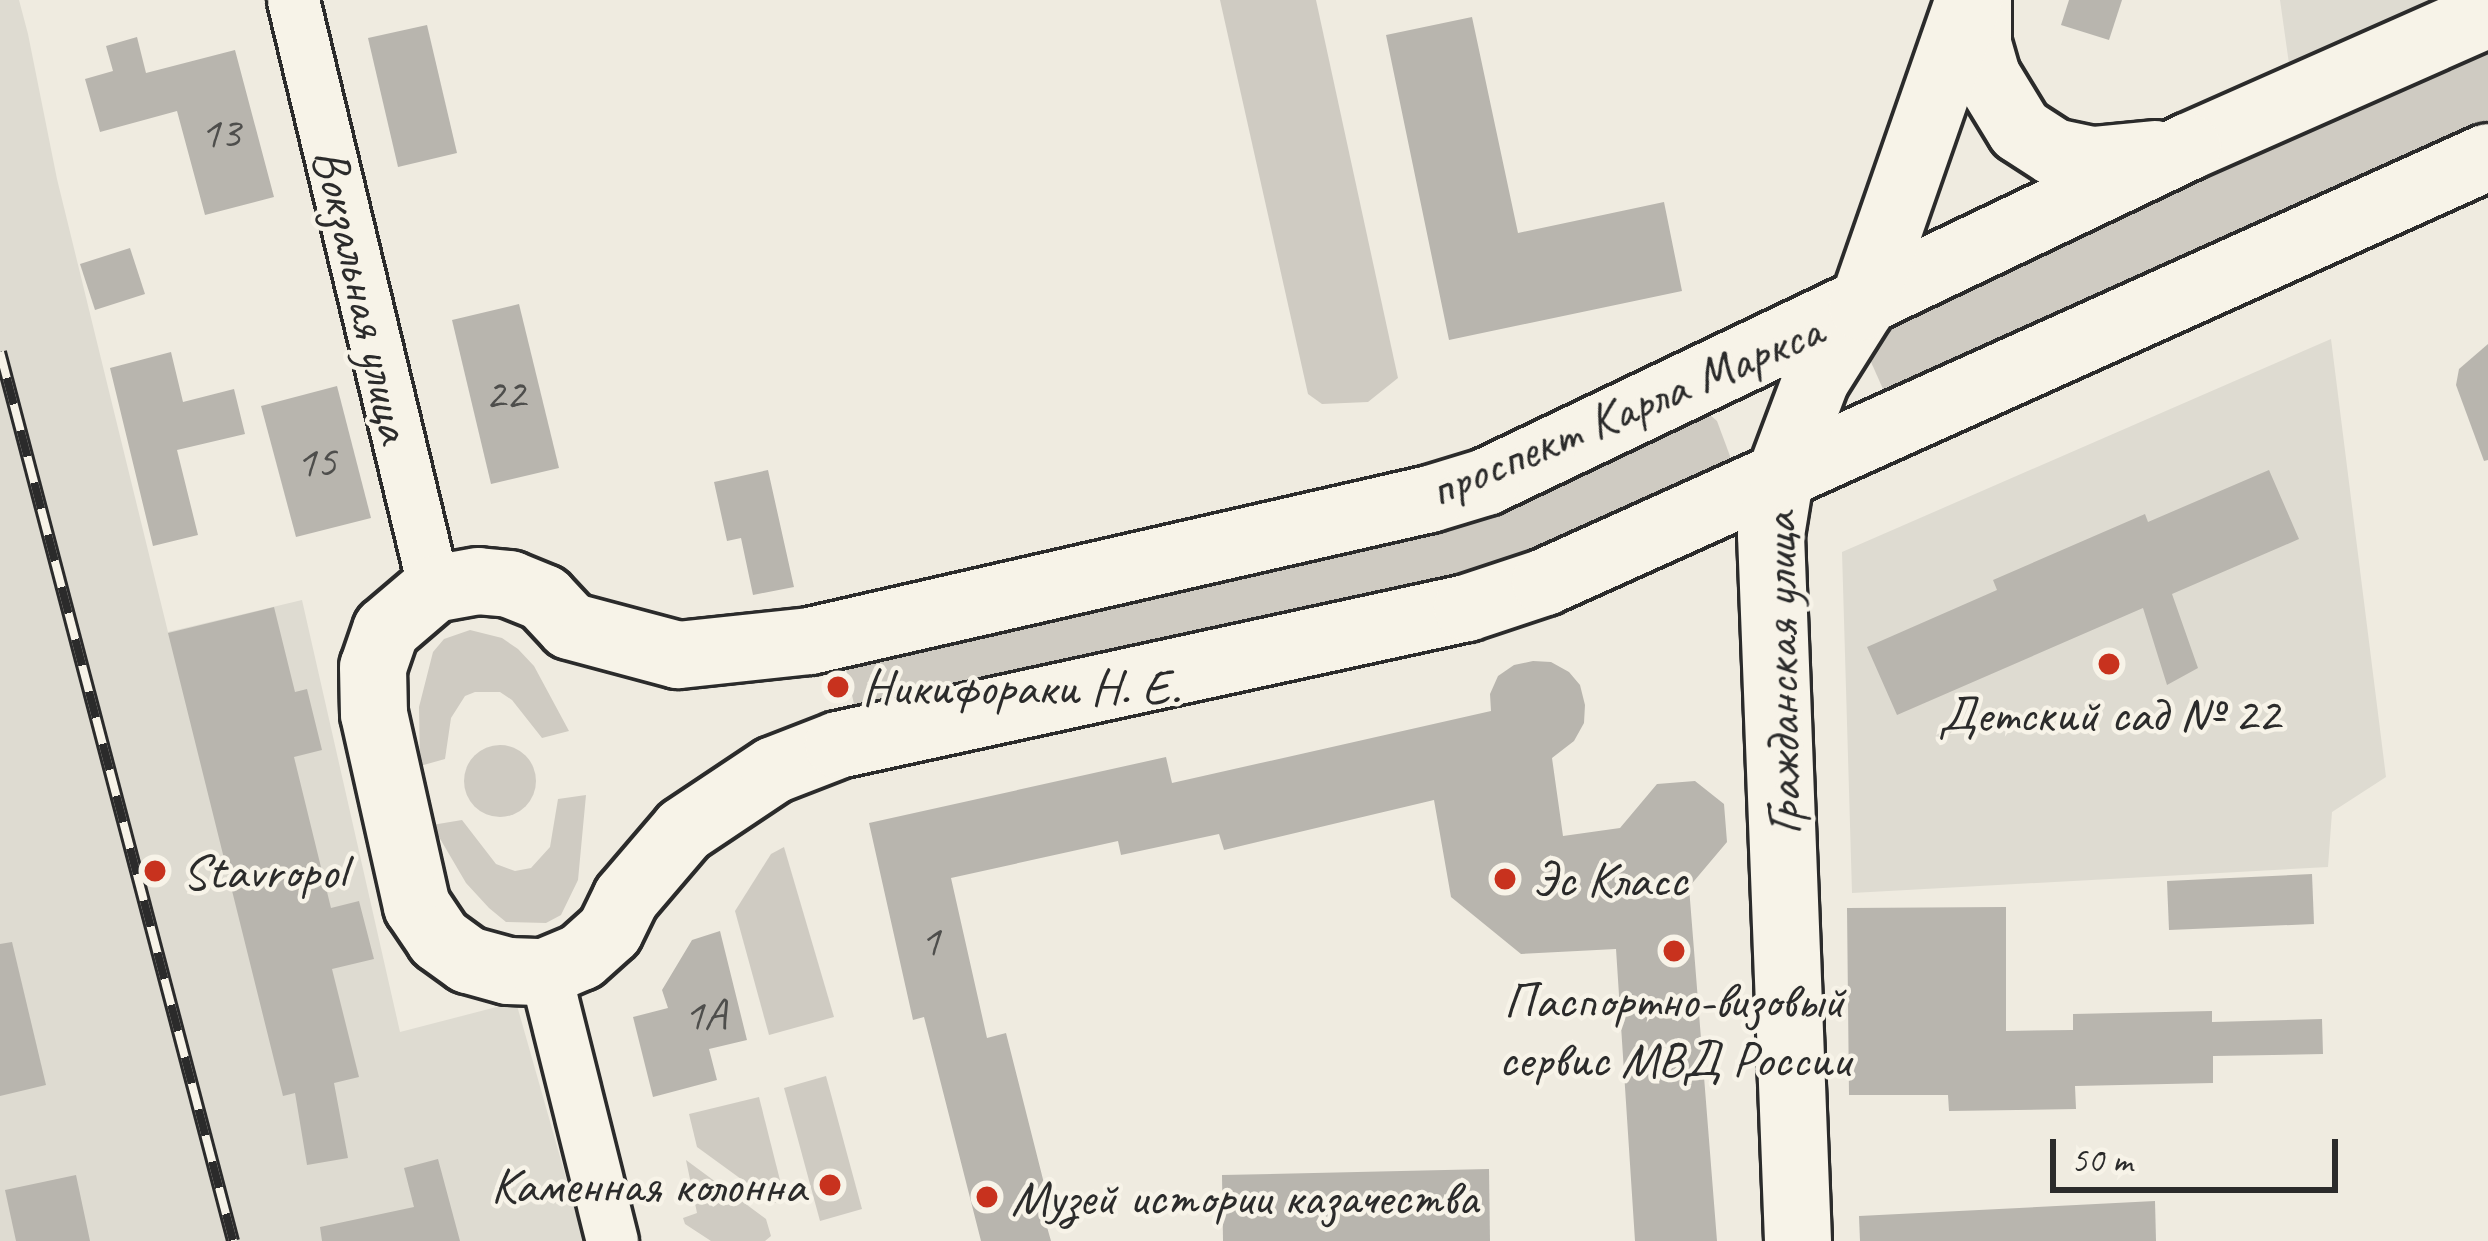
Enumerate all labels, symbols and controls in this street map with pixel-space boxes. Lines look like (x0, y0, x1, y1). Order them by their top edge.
house number: 13 (200, 106, 240, 160)
street label: Вокзальная улица (299, 141, 427, 449)
street label: проспект Карла Маркса (1419, 300, 1831, 520)
house number: 22 (485, 367, 525, 421)
house number: 15 (296, 435, 336, 489)
street label: Гражданская улица (1748, 511, 1814, 837)
marker: Детский сад № 22 (2096, 651, 2122, 677)
place label: Никифораки Н. Е. (862, 656, 1180, 718)
marker: Никифораки Н. Е. (825, 674, 851, 700)
place label: Детский сад № 22 (1938, 683, 2280, 745)
place label: Stavropol (182, 840, 346, 902)
place label: Эс Класс (1532, 848, 1690, 910)
marker: Stavropol (139, 855, 171, 887)
marker: Эс Класс (1489, 863, 1521, 895)
house number: 1 (920, 914, 940, 968)
marker: Паспортно-визовый сервис МВД России (1661, 938, 1687, 964)
place label: Паспортно-визовый сервис МВД России (1498, 970, 1850, 1090)
house number: 1А (684, 988, 726, 1042)
scale bar (2056, 1115, 2344, 1189)
text: 50 m (2071, 1137, 2132, 1183)
place label: Каменная колонна (492, 1154, 806, 1216)
place label: Музей истории казачества (1011, 1166, 1481, 1228)
marker: Каменная колонна (817, 1172, 843, 1198)
marker: Музей истории казачества (974, 1184, 1000, 1210)

